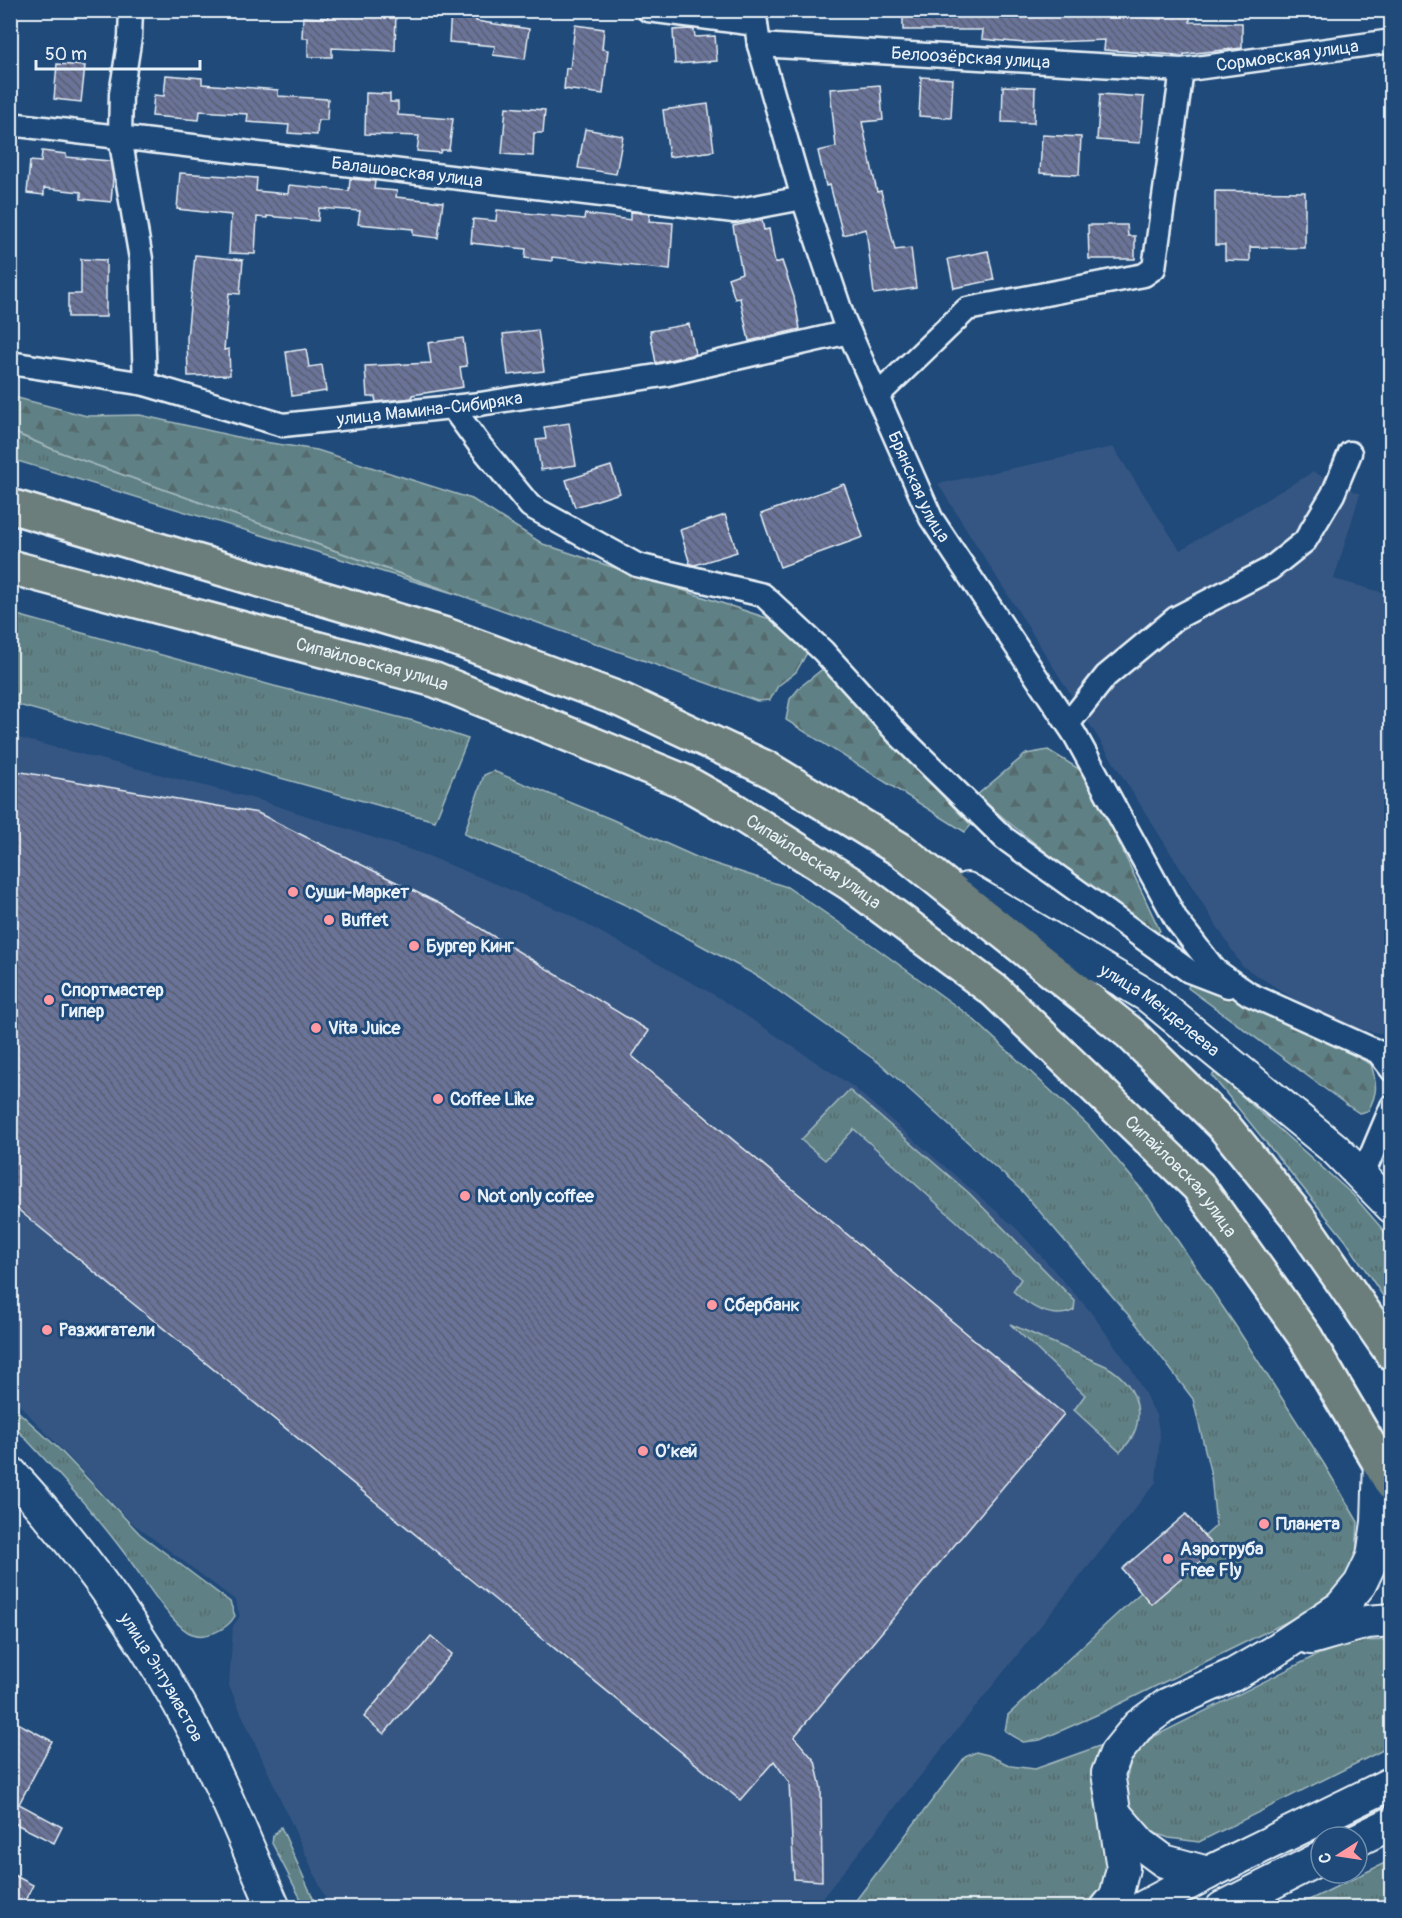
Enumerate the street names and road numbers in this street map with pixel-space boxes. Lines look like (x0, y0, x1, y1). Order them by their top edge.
street label: Сормовская улица (1214, 34, 1360, 77)
street label: Белоозёрская улица (890, 41, 1051, 74)
street label: Балашовская улица (330, 151, 484, 192)
street label: улица Мамина-Сибиряка (334, 386, 524, 431)
street label: Брянская улица (883, 427, 955, 547)
street label: Сипайловская улица (293, 632, 452, 696)
street label: Сипайловская улица (741, 809, 886, 914)
street label: улица Менделеева (1095, 958, 1225, 1062)
street label: Сипайловская улица (1120, 1110, 1242, 1242)
street label: улица Энтузиастов (114, 1607, 209, 1746)

